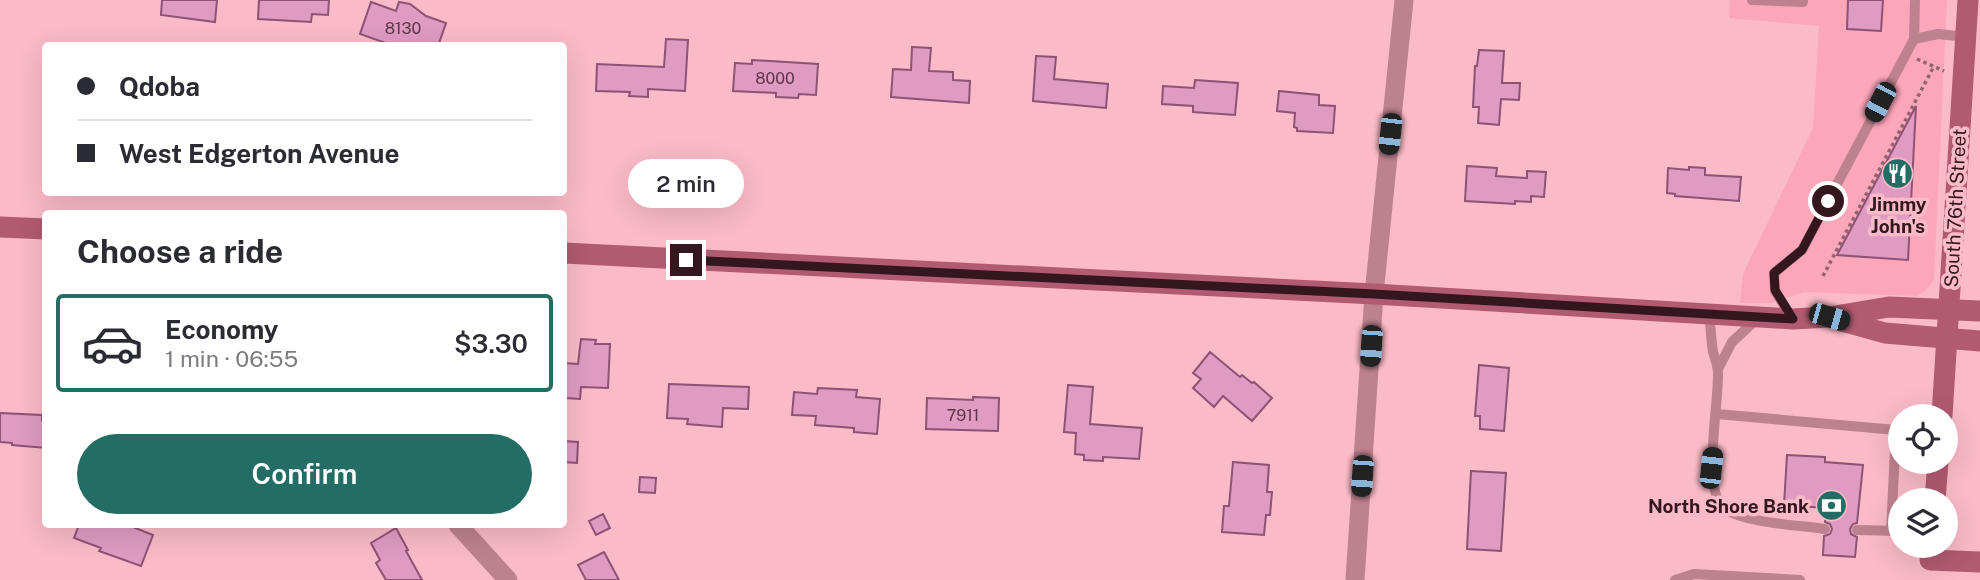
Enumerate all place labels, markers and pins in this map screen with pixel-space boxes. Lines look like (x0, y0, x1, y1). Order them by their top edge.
restaurant icon: Jimmy John's (1881, 156, 1915, 190)
place label: Jimmy John's (1869, 193, 1927, 237)
bank icon: North Shore Bank (1815, 489, 1849, 523)
place label: North Shore Bank (1648, 495, 1809, 517)

